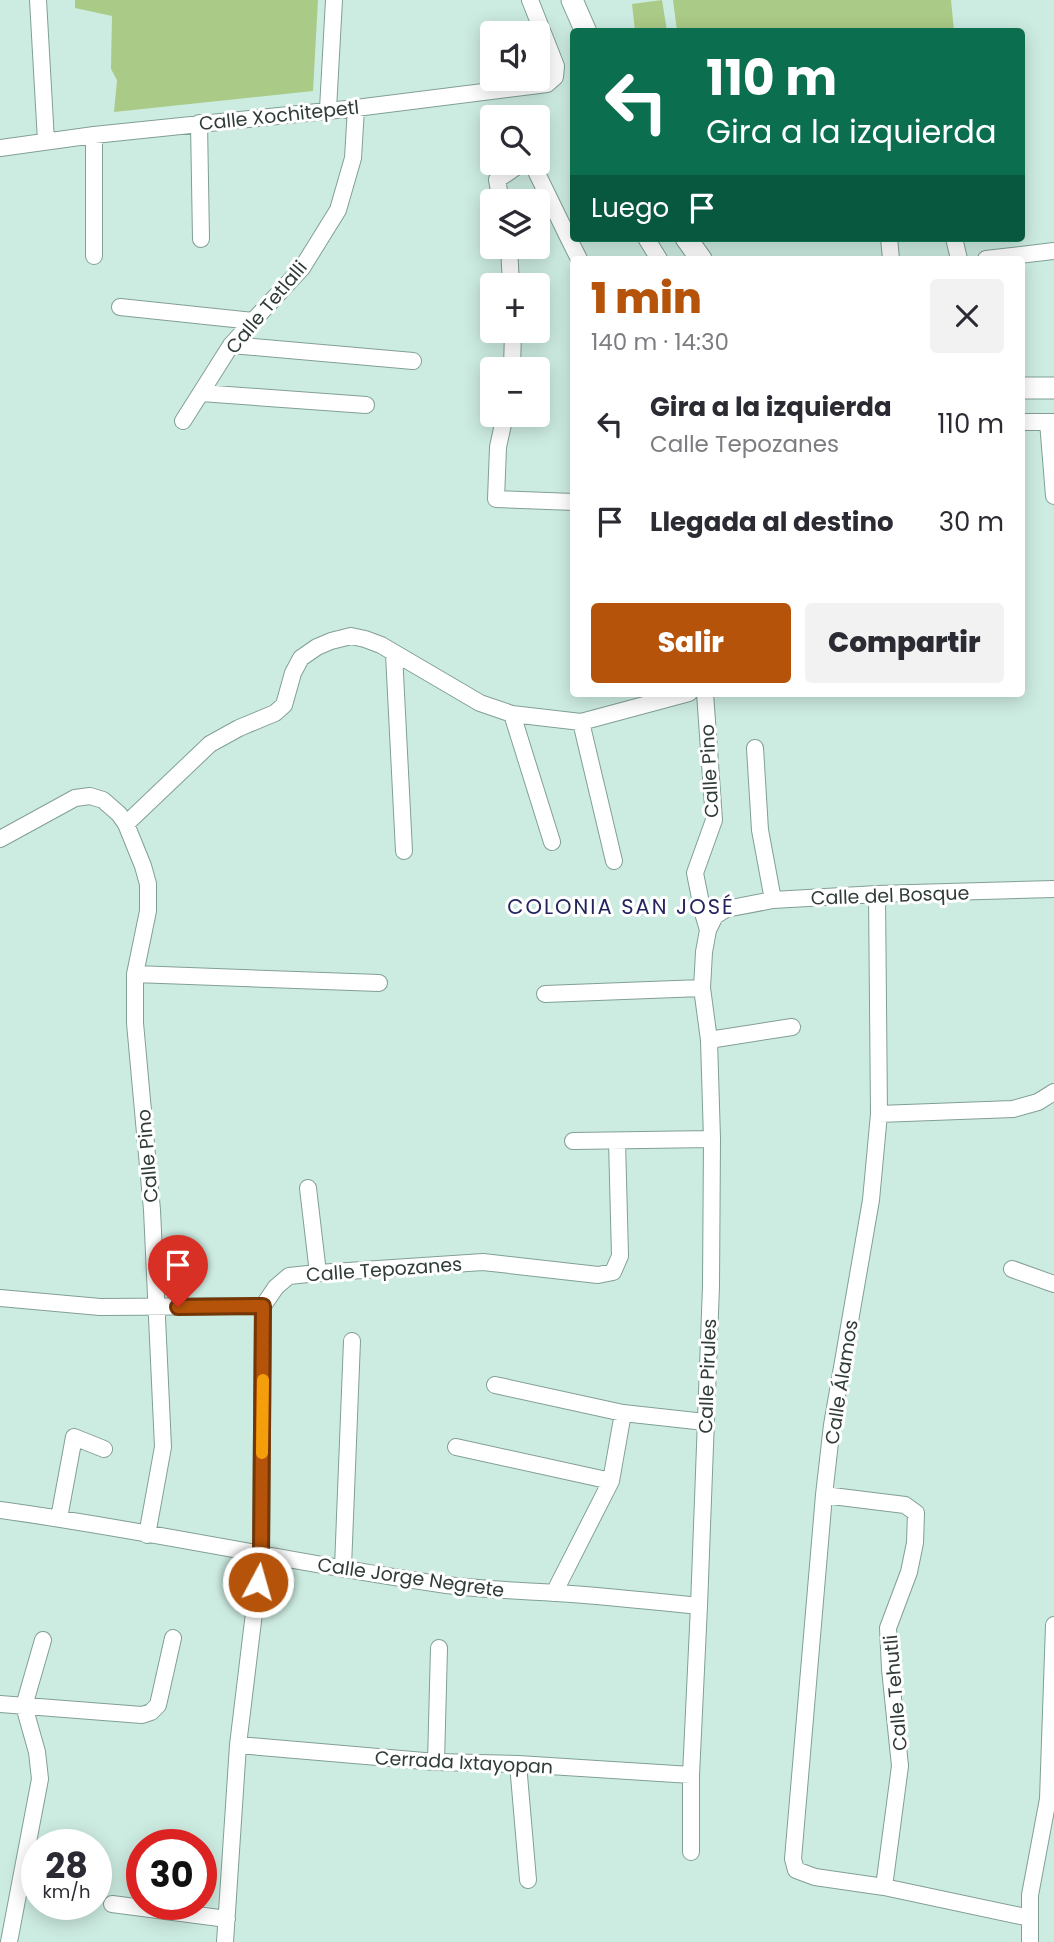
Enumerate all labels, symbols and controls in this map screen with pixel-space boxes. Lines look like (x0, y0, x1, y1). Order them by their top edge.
map controls (480, 21, 550, 427)
button: sound (480, 21, 550, 91)
text: 110 m (706, 44, 837, 112)
icon: left (591, 56, 682, 147)
street label: Calle Xochitepetl (198, 94, 360, 137)
button: search (480, 105, 550, 175)
text: Gira a la izquierda (706, 109, 997, 154)
button: layers (480, 189, 550, 259)
icon: arrive (683, 189, 721, 227)
text: Luego (591, 190, 669, 226)
street label: Calle Tetlalli (219, 255, 313, 360)
text: 1 min (591, 269, 702, 328)
button: + (480, 273, 550, 343)
button: close (930, 279, 1004, 353)
text: 140 m · 14:30 (591, 326, 729, 358)
button: − (480, 357, 550, 427)
text: Gira a la izquierda (650, 389, 892, 425)
icon: left (591, 405, 629, 443)
text: 110 m (937, 406, 1004, 442)
text: Calle Tepozanes (650, 428, 839, 460)
icon: arrive (591, 503, 629, 541)
text: Llegada al destino (650, 504, 894, 540)
text: 30 m (939, 504, 1004, 540)
button: Salir (591, 603, 791, 683)
button: Compartir (805, 603, 1004, 683)
street label: Calle Pino (694, 723, 725, 818)
street label: Calle del Bosque (810, 879, 970, 912)
district label: COLONIA SAN JOSÉ (507, 892, 735, 921)
street label: Calle Pino (130, 1108, 165, 1204)
pin (148, 1235, 208, 1307)
icon: arrive (159, 1246, 197, 1284)
street label: Calle Tepozanes (305, 1251, 463, 1288)
street label: Calle Pirules (692, 1318, 723, 1434)
street label: Calle Álamos (818, 1318, 865, 1446)
position arrow (221, 1545, 295, 1619)
street label: Calle Jorge Negrete (316, 1551, 506, 1604)
street label: Calle Tehutli (877, 1634, 914, 1752)
street label: Cerrada Ixtayopan (374, 1744, 554, 1781)
speed limit sign: 30 (126, 1829, 217, 1920)
text: 28 (45, 1841, 88, 1890)
text: km/h (43, 1879, 90, 1904)

